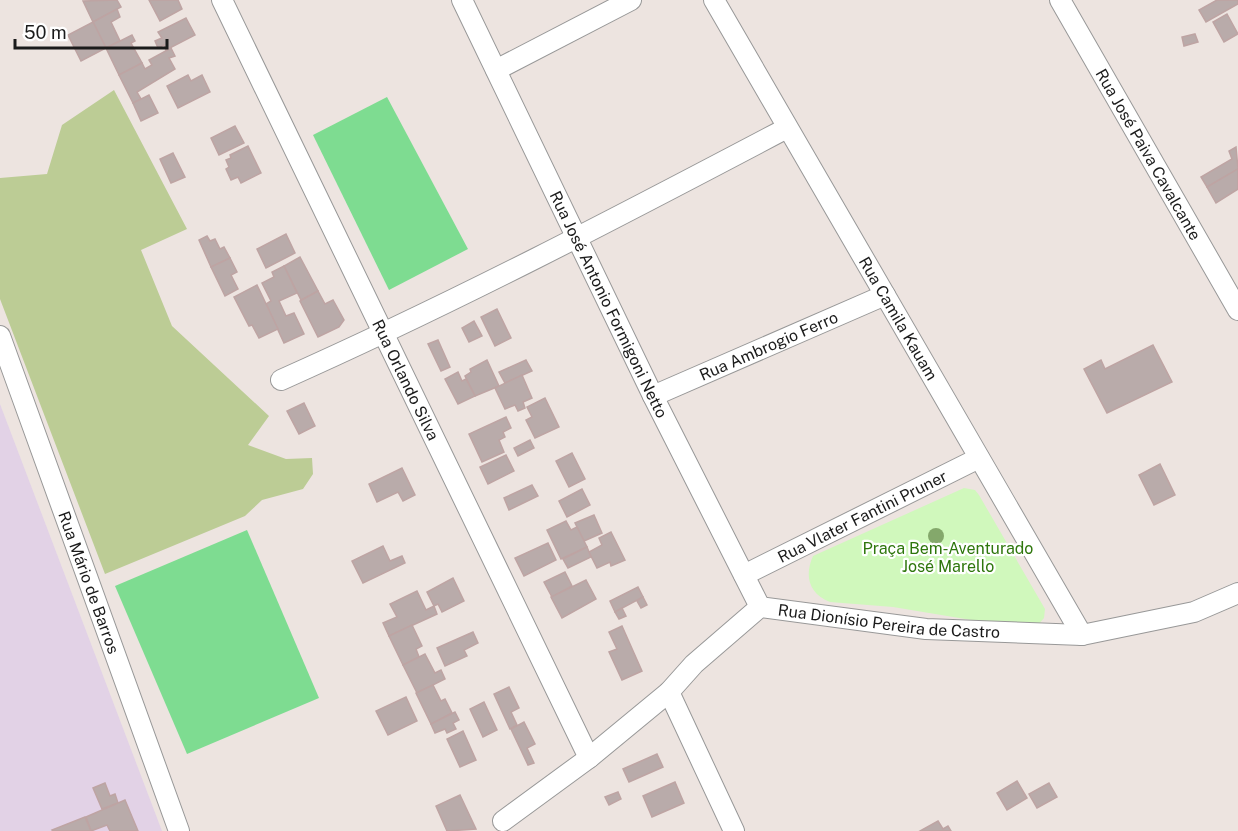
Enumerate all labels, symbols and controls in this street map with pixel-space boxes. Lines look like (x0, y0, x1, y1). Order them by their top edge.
scale bar (15, 12, 166, 50)
text: 50 m (24, 22, 67, 43)
street label: Rua José Paiva Cavalcante (1092, 65, 1205, 243)
street label: Rua José Antonio Formigoni Netto (546, 188, 672, 421)
street label: Rua Camila Kauam (855, 253, 942, 384)
street label: Rua Ambrogio Ferro (696, 307, 841, 384)
street label: Rua Orlando Silva (369, 316, 443, 443)
street label: Rua Vlater Fantini Pruner (774, 466, 950, 566)
street label: Rua Mário de Barros (55, 509, 124, 656)
park label: Praça Bem-Aventurado José Marello (863, 539, 1033, 576)
street label: Rua Dionísio Pereira de Castro (777, 600, 1000, 641)

